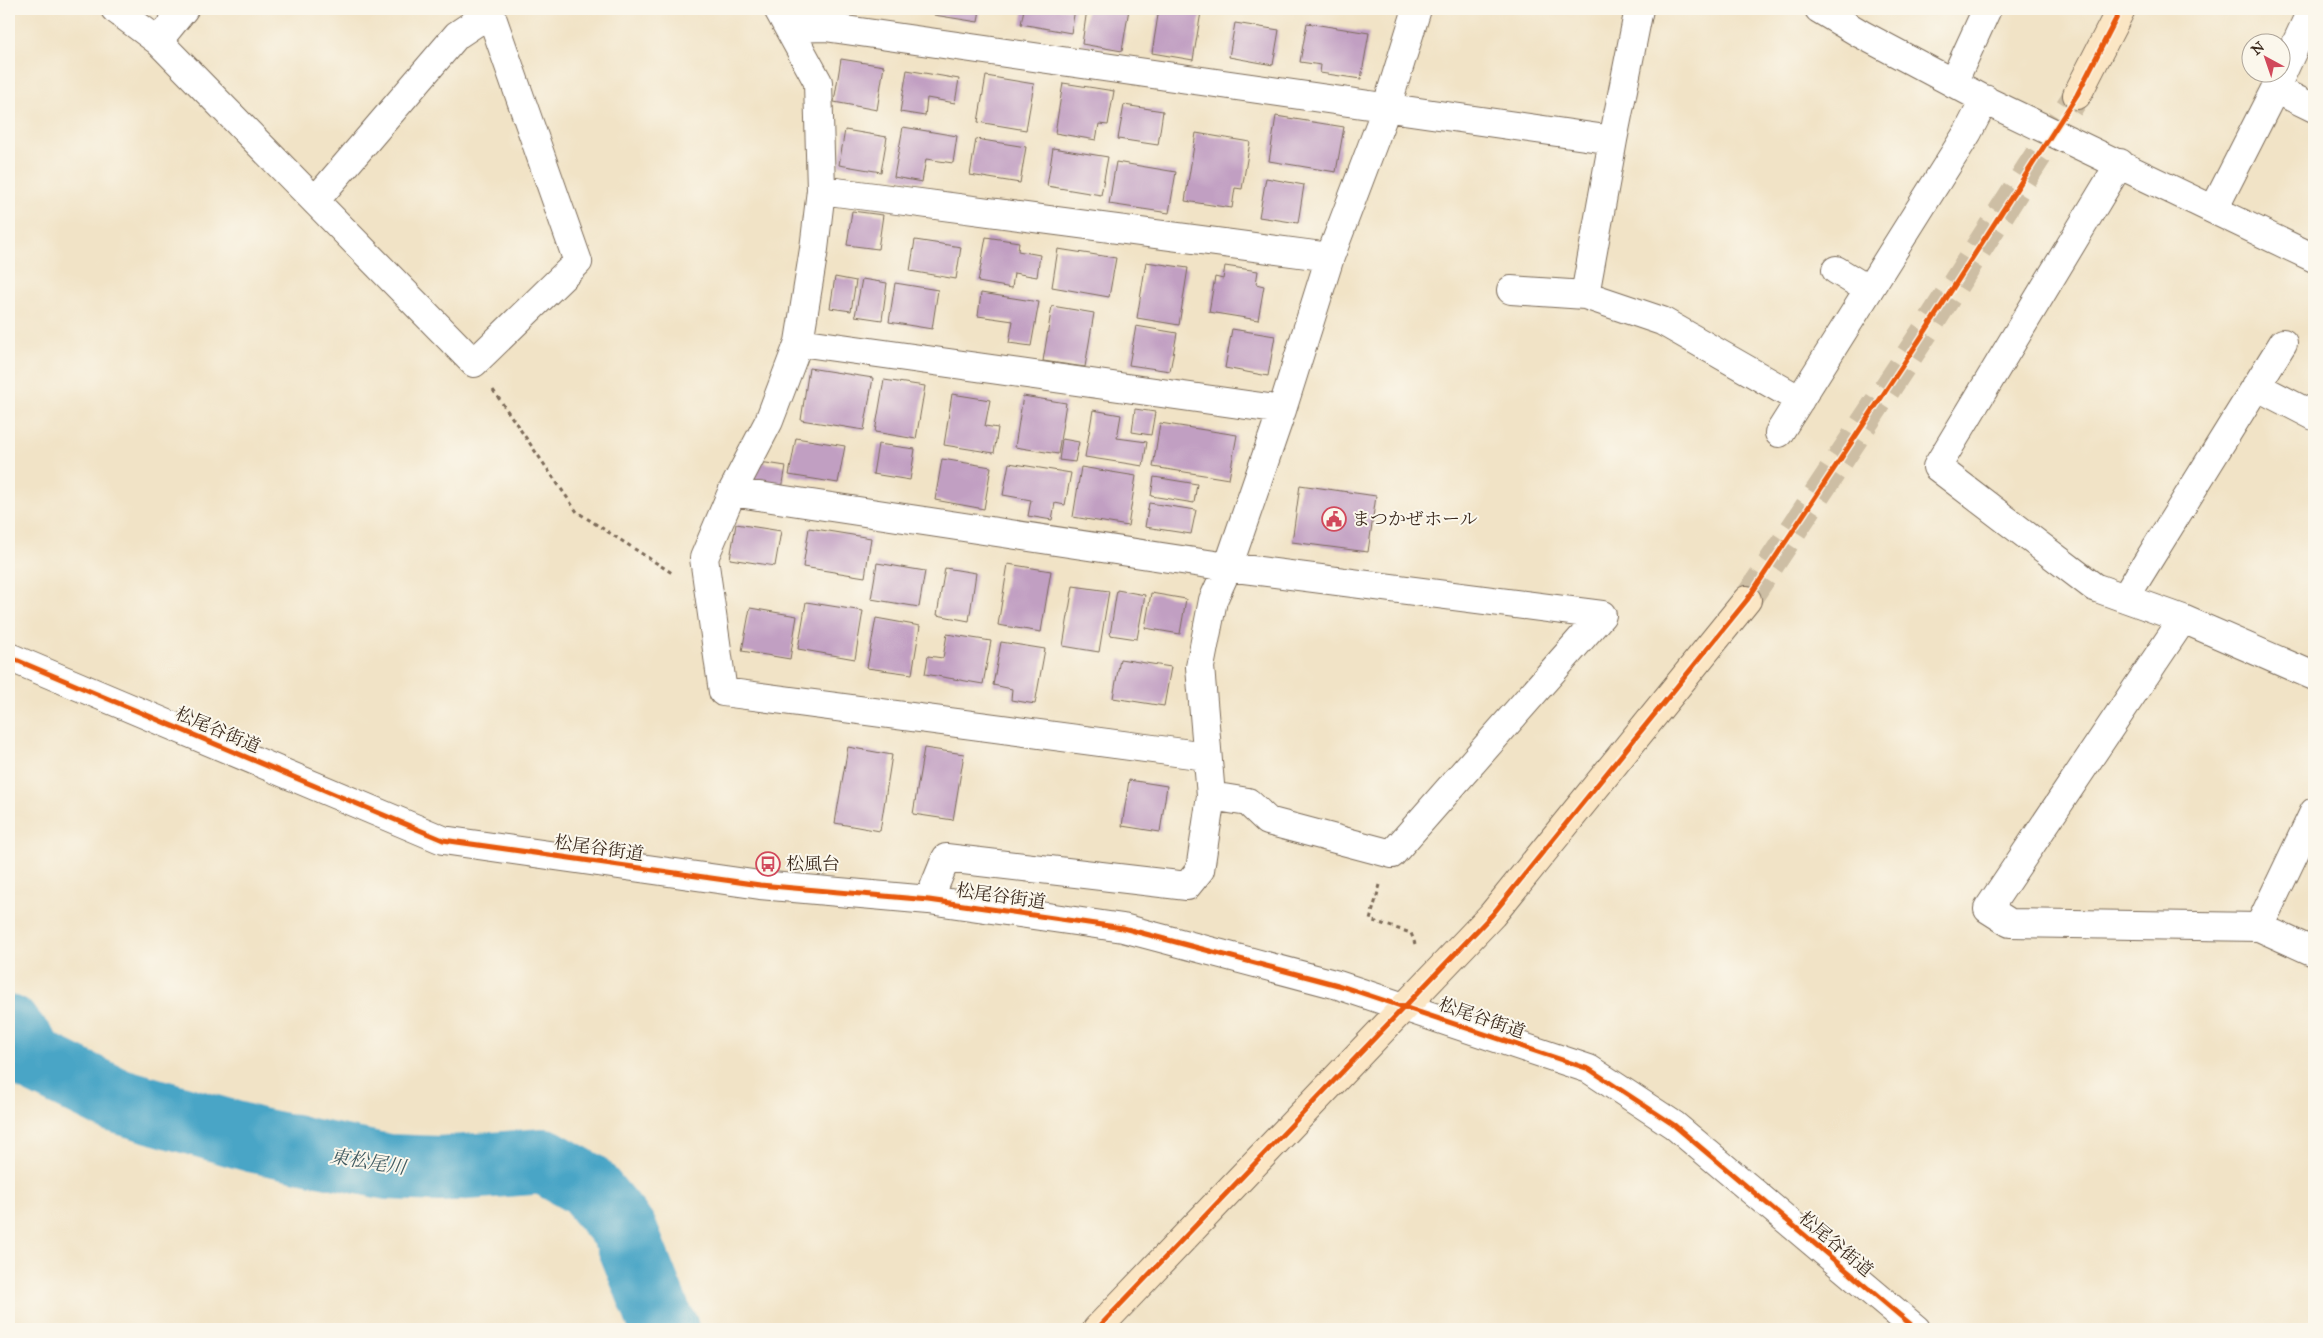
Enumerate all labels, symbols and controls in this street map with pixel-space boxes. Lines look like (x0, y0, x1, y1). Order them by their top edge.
north arrow (2240, 32, 2290, 82)
text: N (2248, 38, 2268, 59)
public building icon: まつかぜホール (1321, 506, 1347, 532)
place label: まつかぜホール (1352, 508, 1478, 530)
street label: 松尾谷街道 (172, 702, 264, 758)
street label: 松尾谷街道 (553, 831, 645, 865)
bus stop icon: 松風台 (755, 851, 781, 877)
place label: 松風台 (786, 853, 840, 875)
street label: 松尾谷街道 (955, 879, 1047, 913)
street label: 松尾谷街道 (1436, 993, 1528, 1043)
water label: 東松尾川 (329, 1144, 409, 1179)
street label: 松尾谷街道 (1794, 1207, 1878, 1281)

